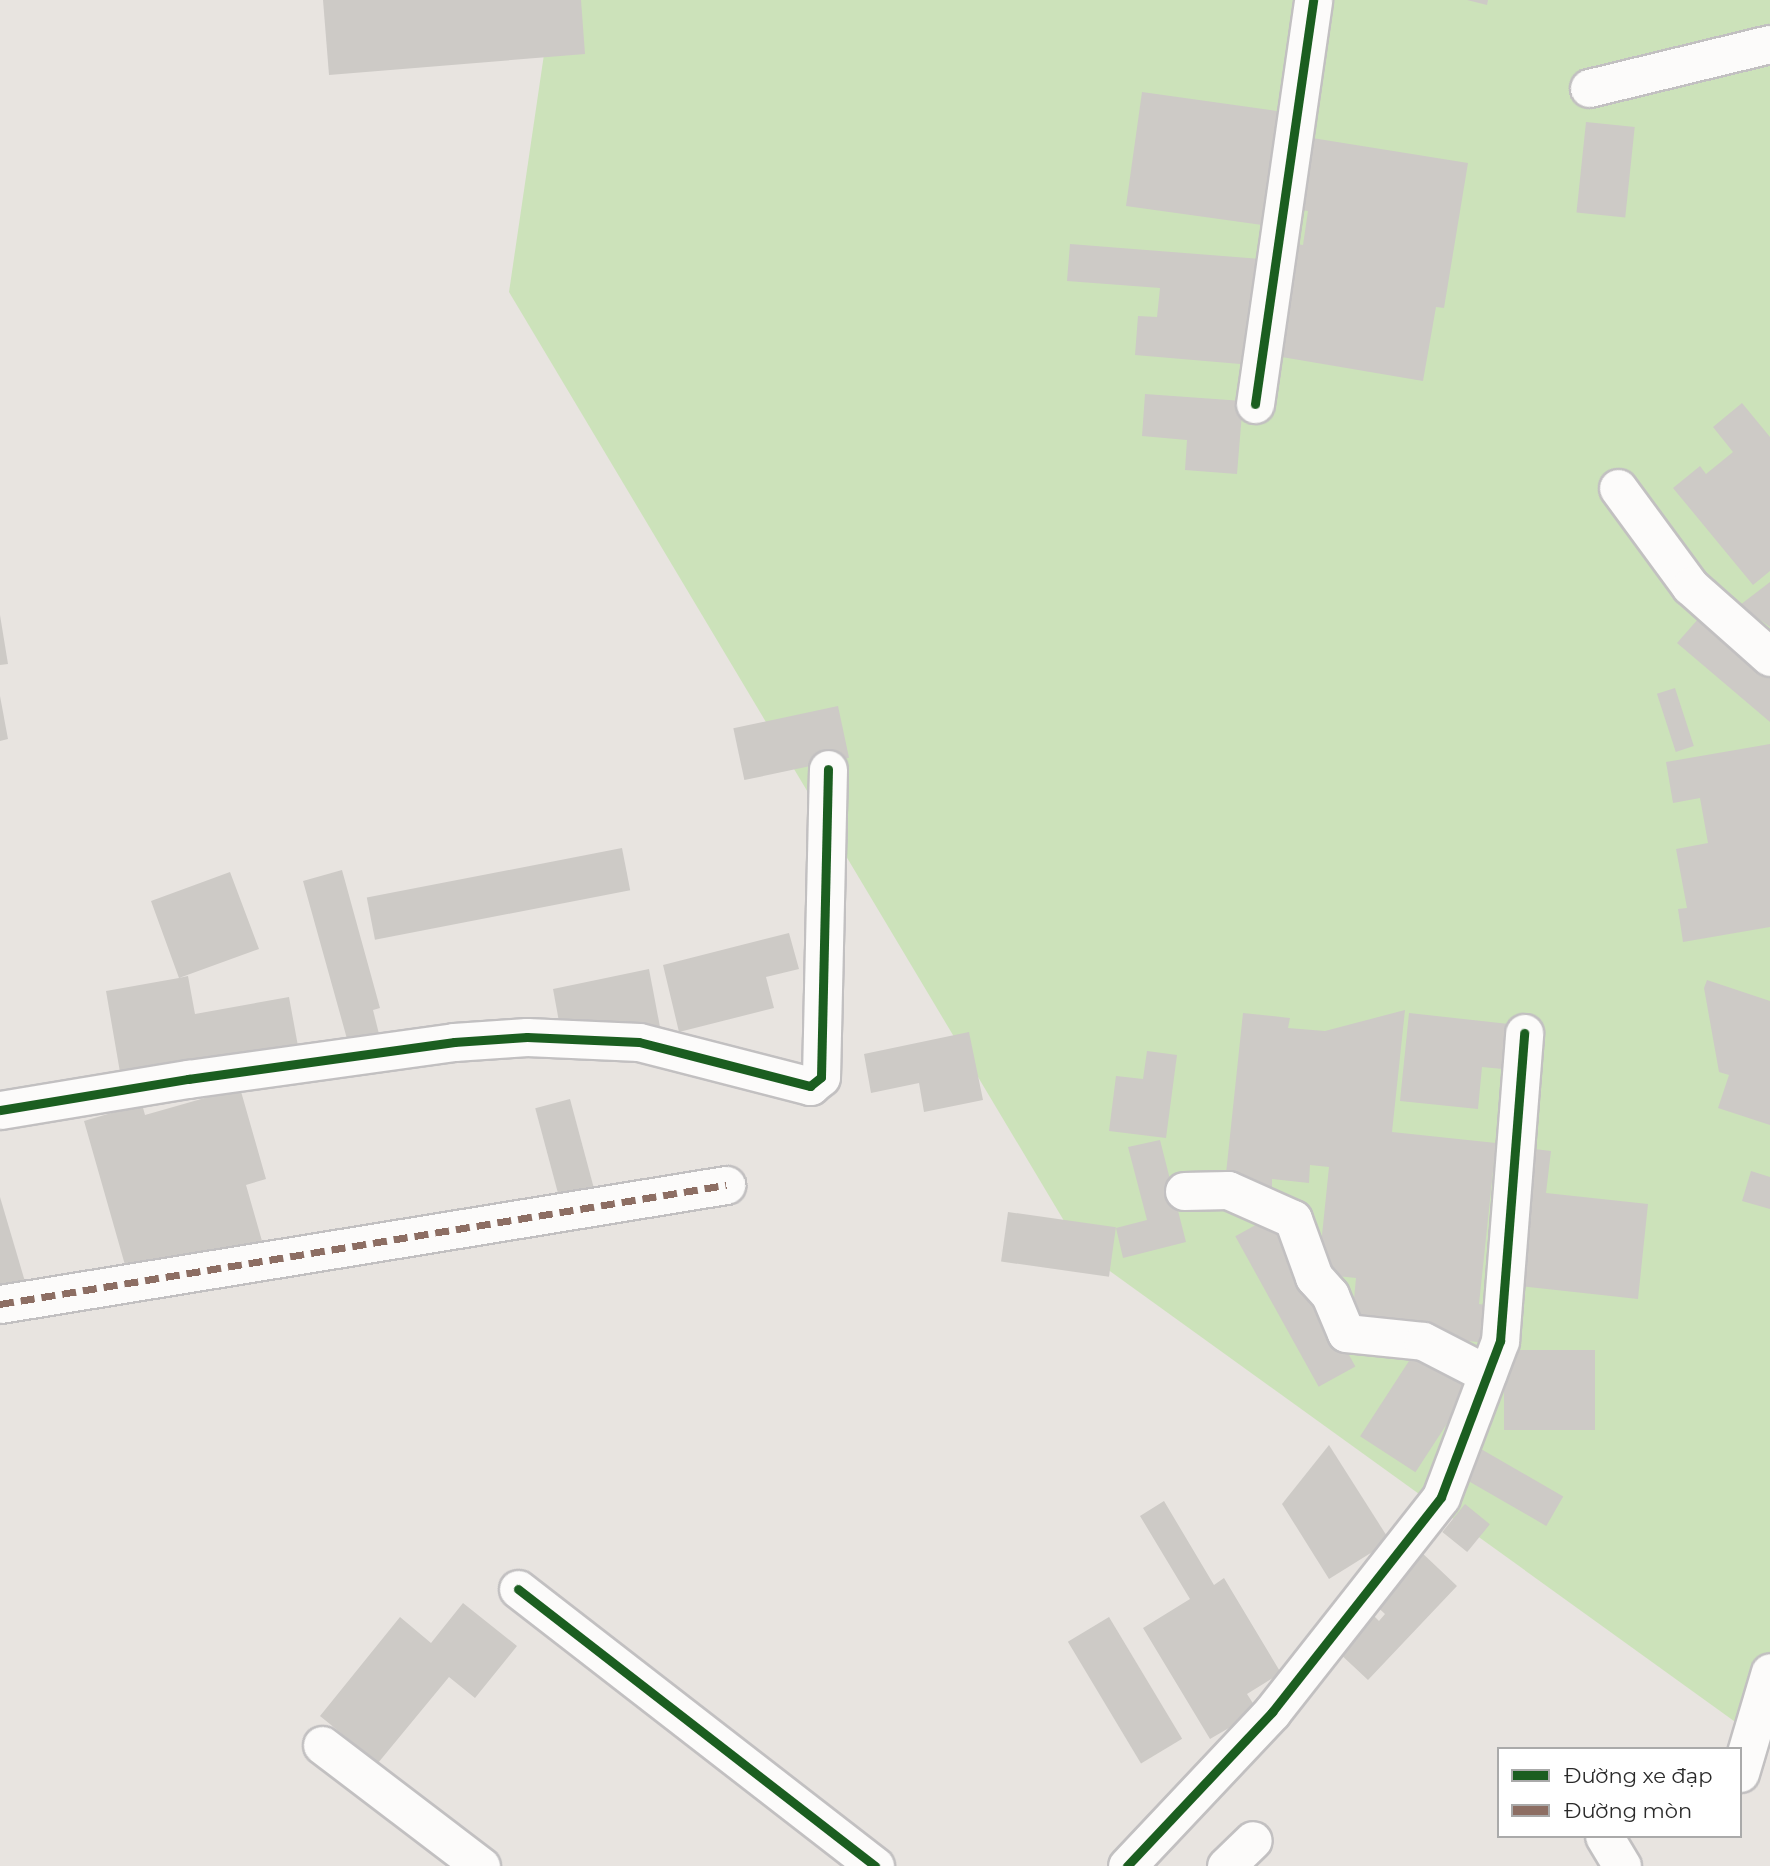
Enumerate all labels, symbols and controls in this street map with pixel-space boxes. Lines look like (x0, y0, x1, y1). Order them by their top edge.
legend (1497, 1747, 1742, 1838)
text: Đường xe đạp (1564, 1763, 1712, 1788)
text: Đường mòn (1564, 1798, 1692, 1823)

